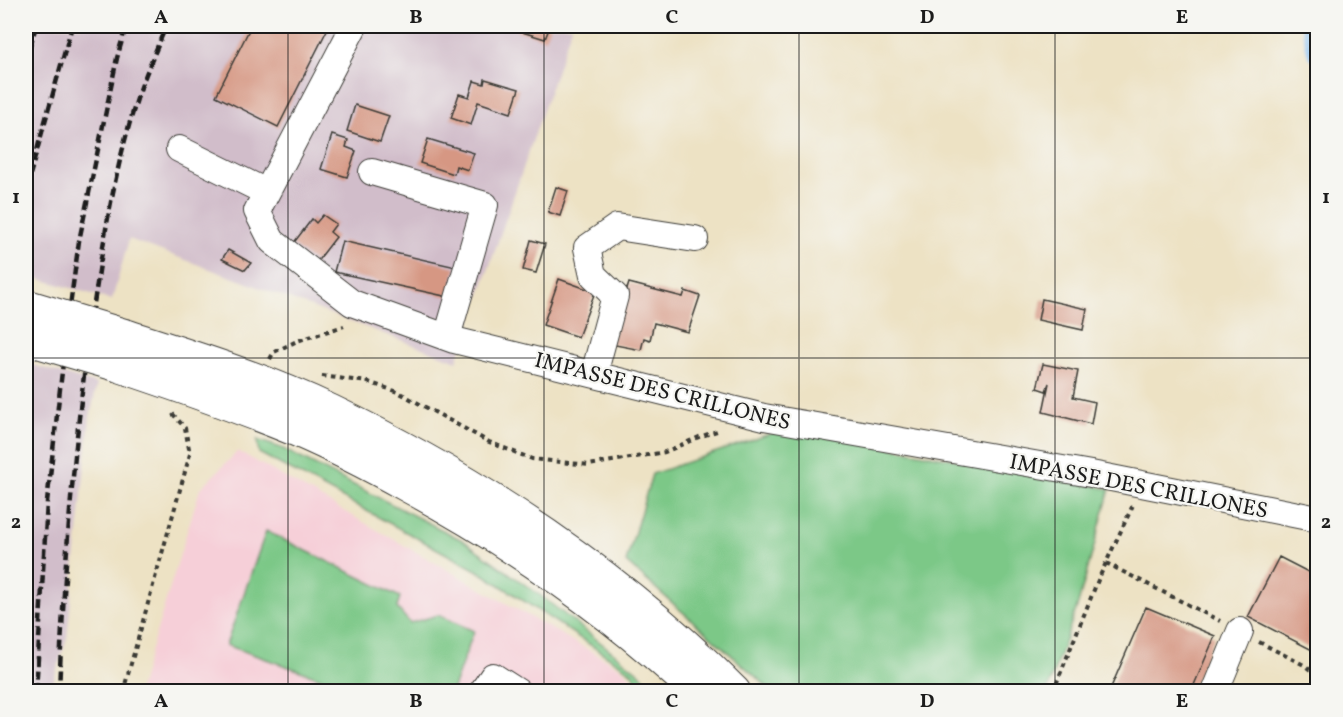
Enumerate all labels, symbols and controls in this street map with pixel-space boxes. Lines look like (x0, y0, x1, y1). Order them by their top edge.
text: A (154, 4, 168, 32)
text: B (409, 4, 423, 32)
text: C (666, 4, 679, 32)
text: D (920, 4, 934, 32)
text: E (1176, 4, 1188, 32)
text: 1 (12, 184, 20, 212)
text: 1 (1322, 184, 1330, 212)
street label: IMPASSE DES CRILLONES (531, 346, 794, 439)
street label: IMPASSE DES CRILLONES (1007, 447, 1270, 528)
text: 2 (11, 509, 21, 537)
text: 2 (1321, 509, 1331, 537)
text: A (154, 688, 168, 716)
text: B (409, 688, 423, 716)
text: C (666, 688, 679, 716)
text: D (920, 688, 934, 716)
text: E (1176, 688, 1188, 716)

